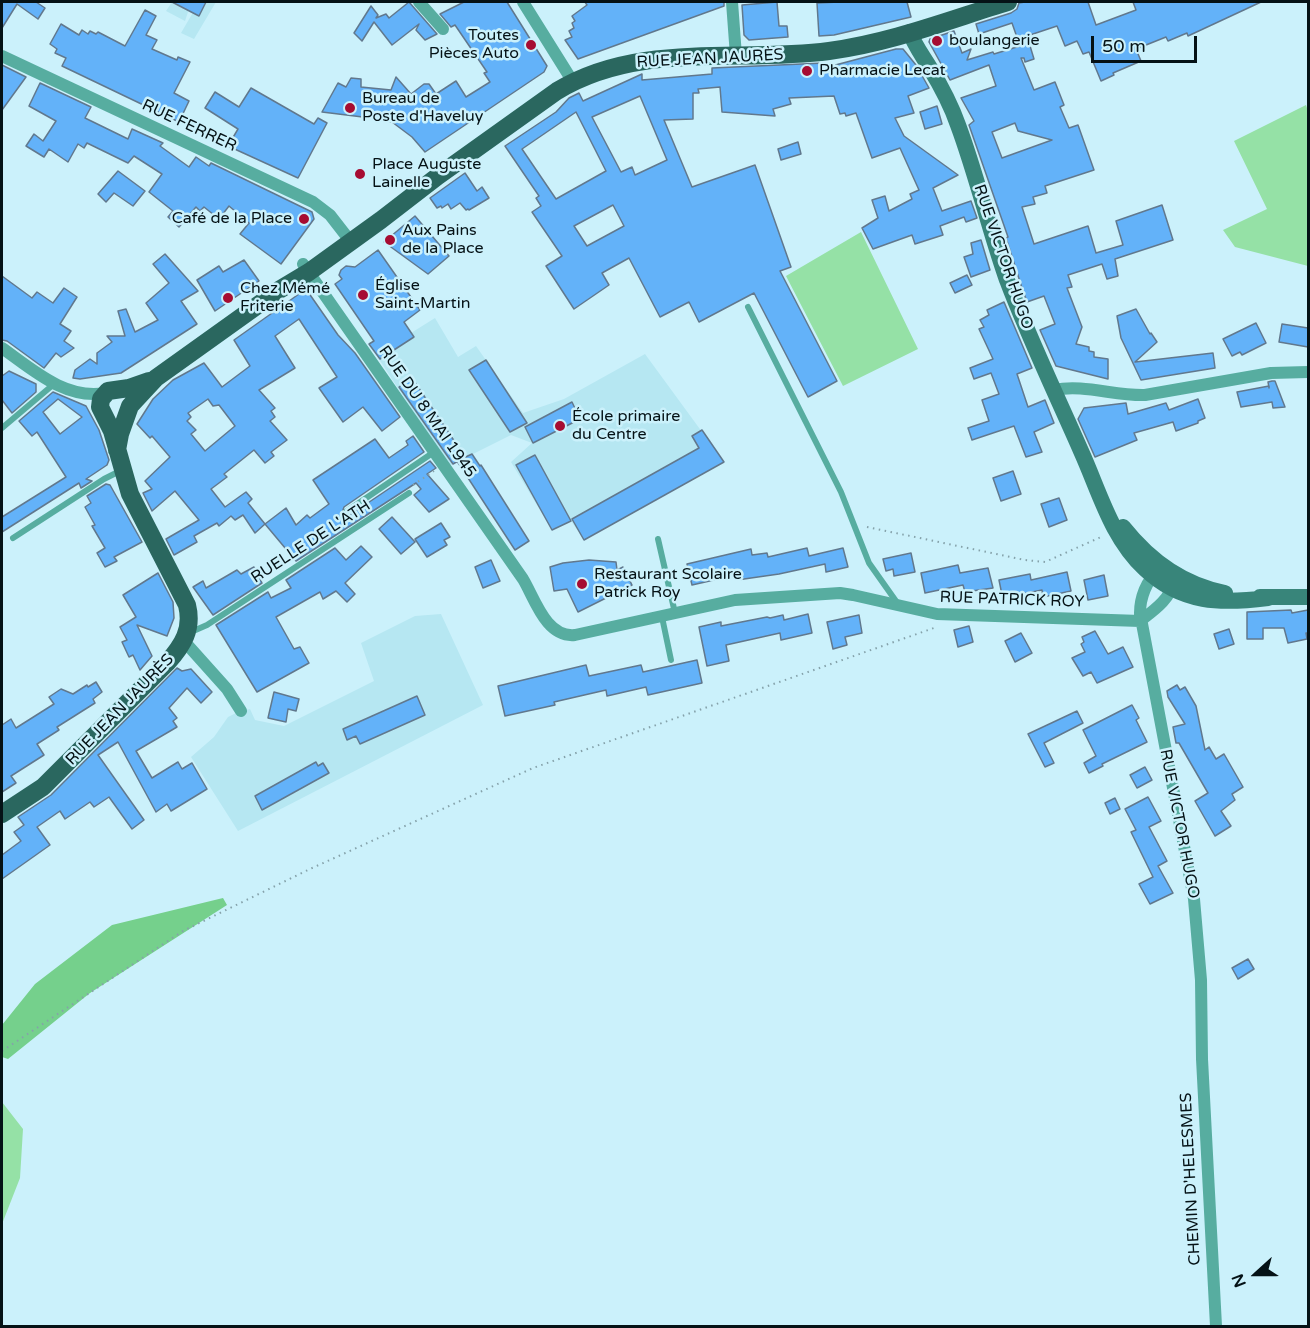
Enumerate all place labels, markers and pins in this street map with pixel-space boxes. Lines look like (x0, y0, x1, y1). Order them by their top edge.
place label: Toutes Pièces Auto (429, 26, 519, 64)
place label: boulangerie (949, 31, 1040, 51)
marker: boulangerie (930, 34, 944, 48)
marker: Toutes Pièces Auto (524, 38, 538, 52)
place label: Pharmacie Lecat (819, 61, 946, 81)
marker: Pharmacie Lecat (800, 64, 814, 78)
place label: Bureau de Poste d'Haveluy (362, 89, 483, 127)
marker: Bureau de Poste d'Haveluy (343, 101, 357, 115)
place label: Place Auguste Lainelle (372, 155, 481, 193)
marker: Place Auguste Lainelle (353, 167, 367, 181)
place label: Café de la Place (172, 209, 292, 229)
marker: Café de la Place (297, 212, 311, 226)
place label: Aux Pains de la Place (402, 221, 484, 259)
marker: Aux Pains de la Place (383, 233, 397, 247)
place label: Église Saint-Martin (375, 276, 470, 314)
place label: Chez Mémé Friterie (240, 279, 330, 317)
marker: Église Saint-Martin (356, 288, 370, 302)
marker: Chez Mémé Friterie (221, 291, 235, 305)
place label: École primaire du Centre (572, 407, 680, 445)
marker: École primaire du Centre (553, 419, 567, 433)
place label: Restaurant Scolaire Patrick Roy (594, 565, 742, 603)
marker: Restaurant Scolaire Patrick Roy (575, 577, 589, 591)

